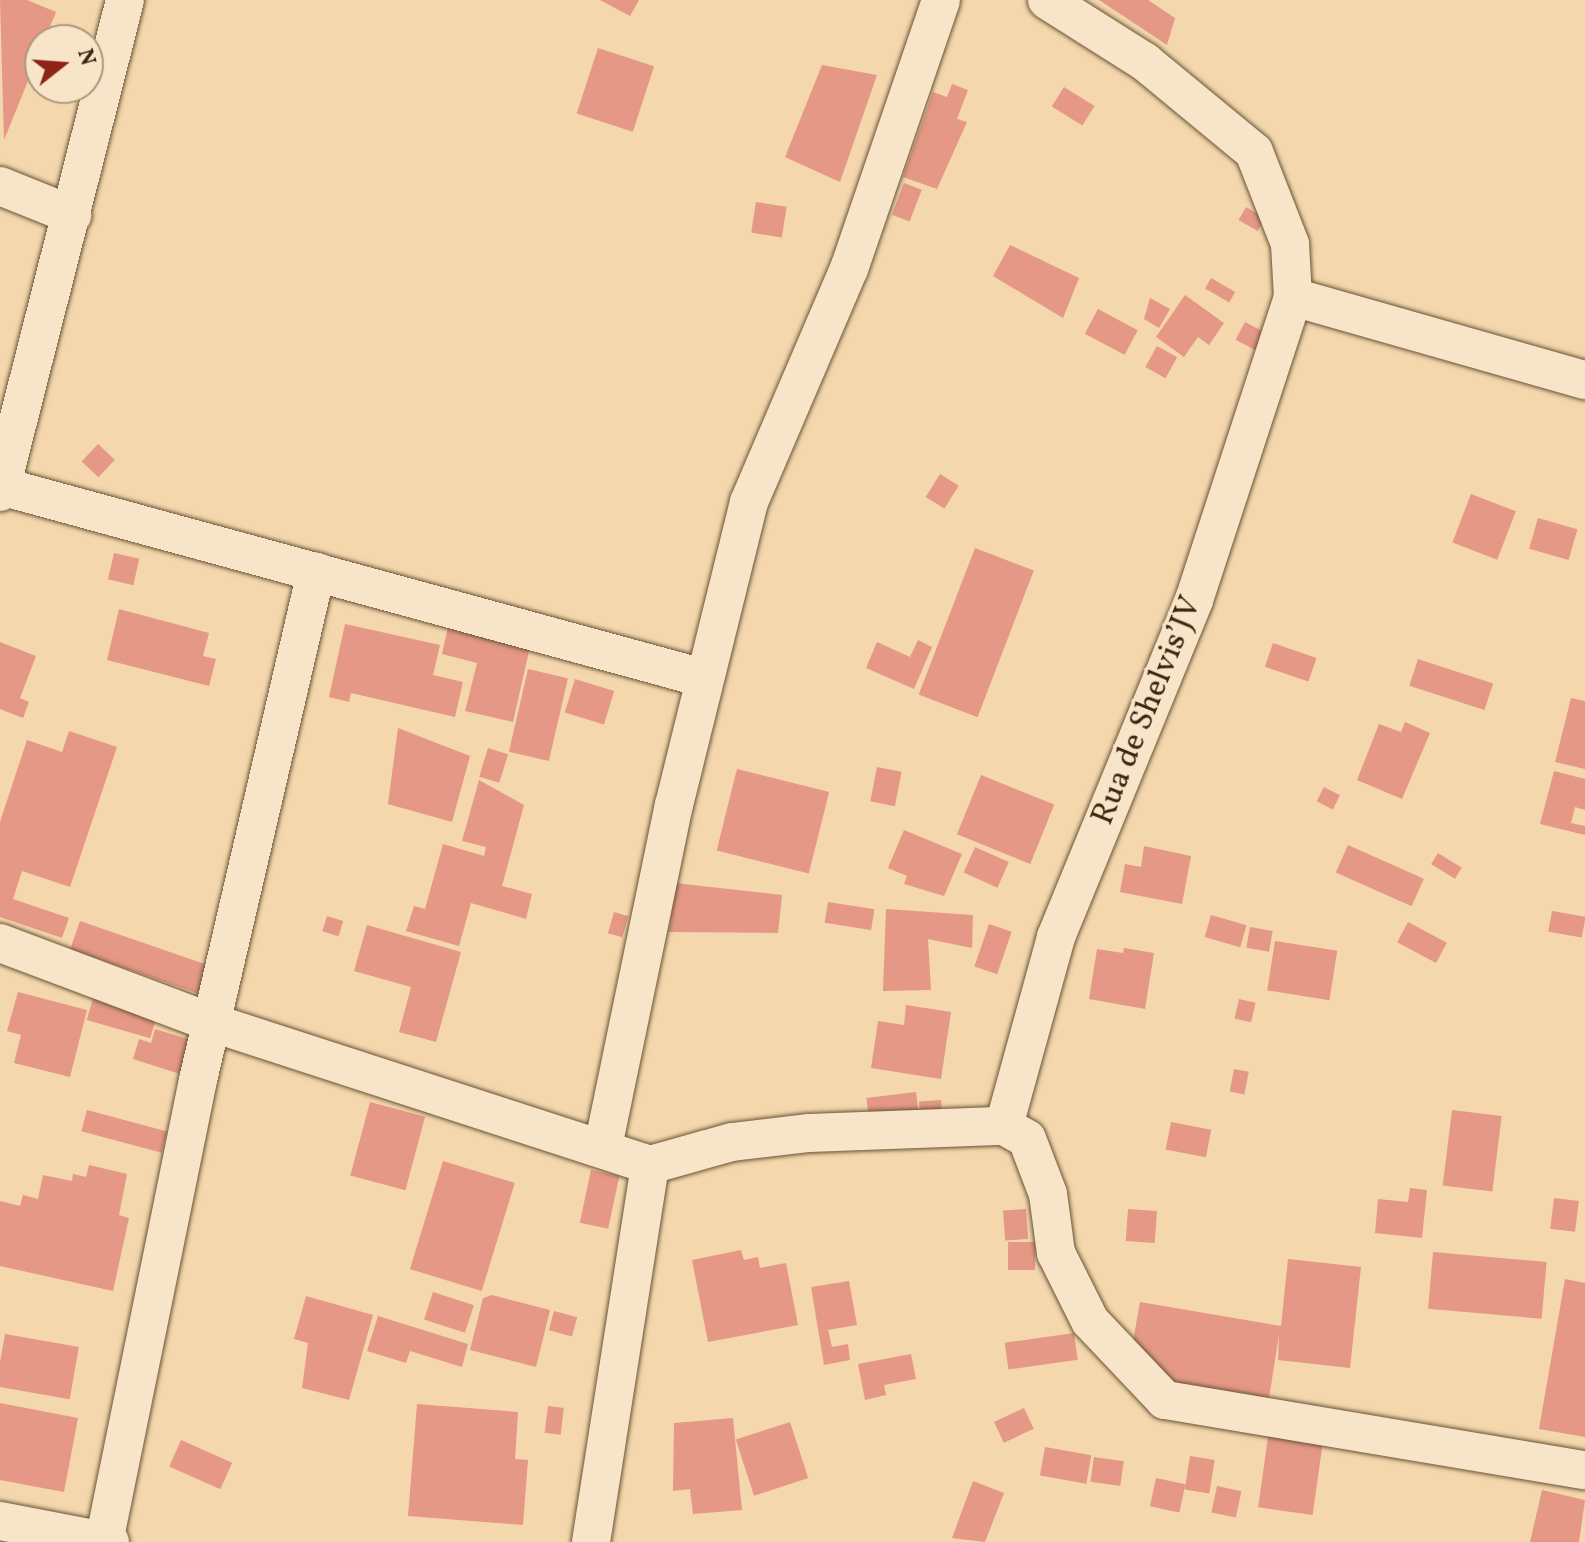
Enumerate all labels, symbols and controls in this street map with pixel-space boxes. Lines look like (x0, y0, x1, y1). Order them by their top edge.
north arrow (24, 24, 104, 104)
text: N (68, 45, 103, 70)
street label: Rua de Shelvis’JV (1085, 591, 1211, 831)

